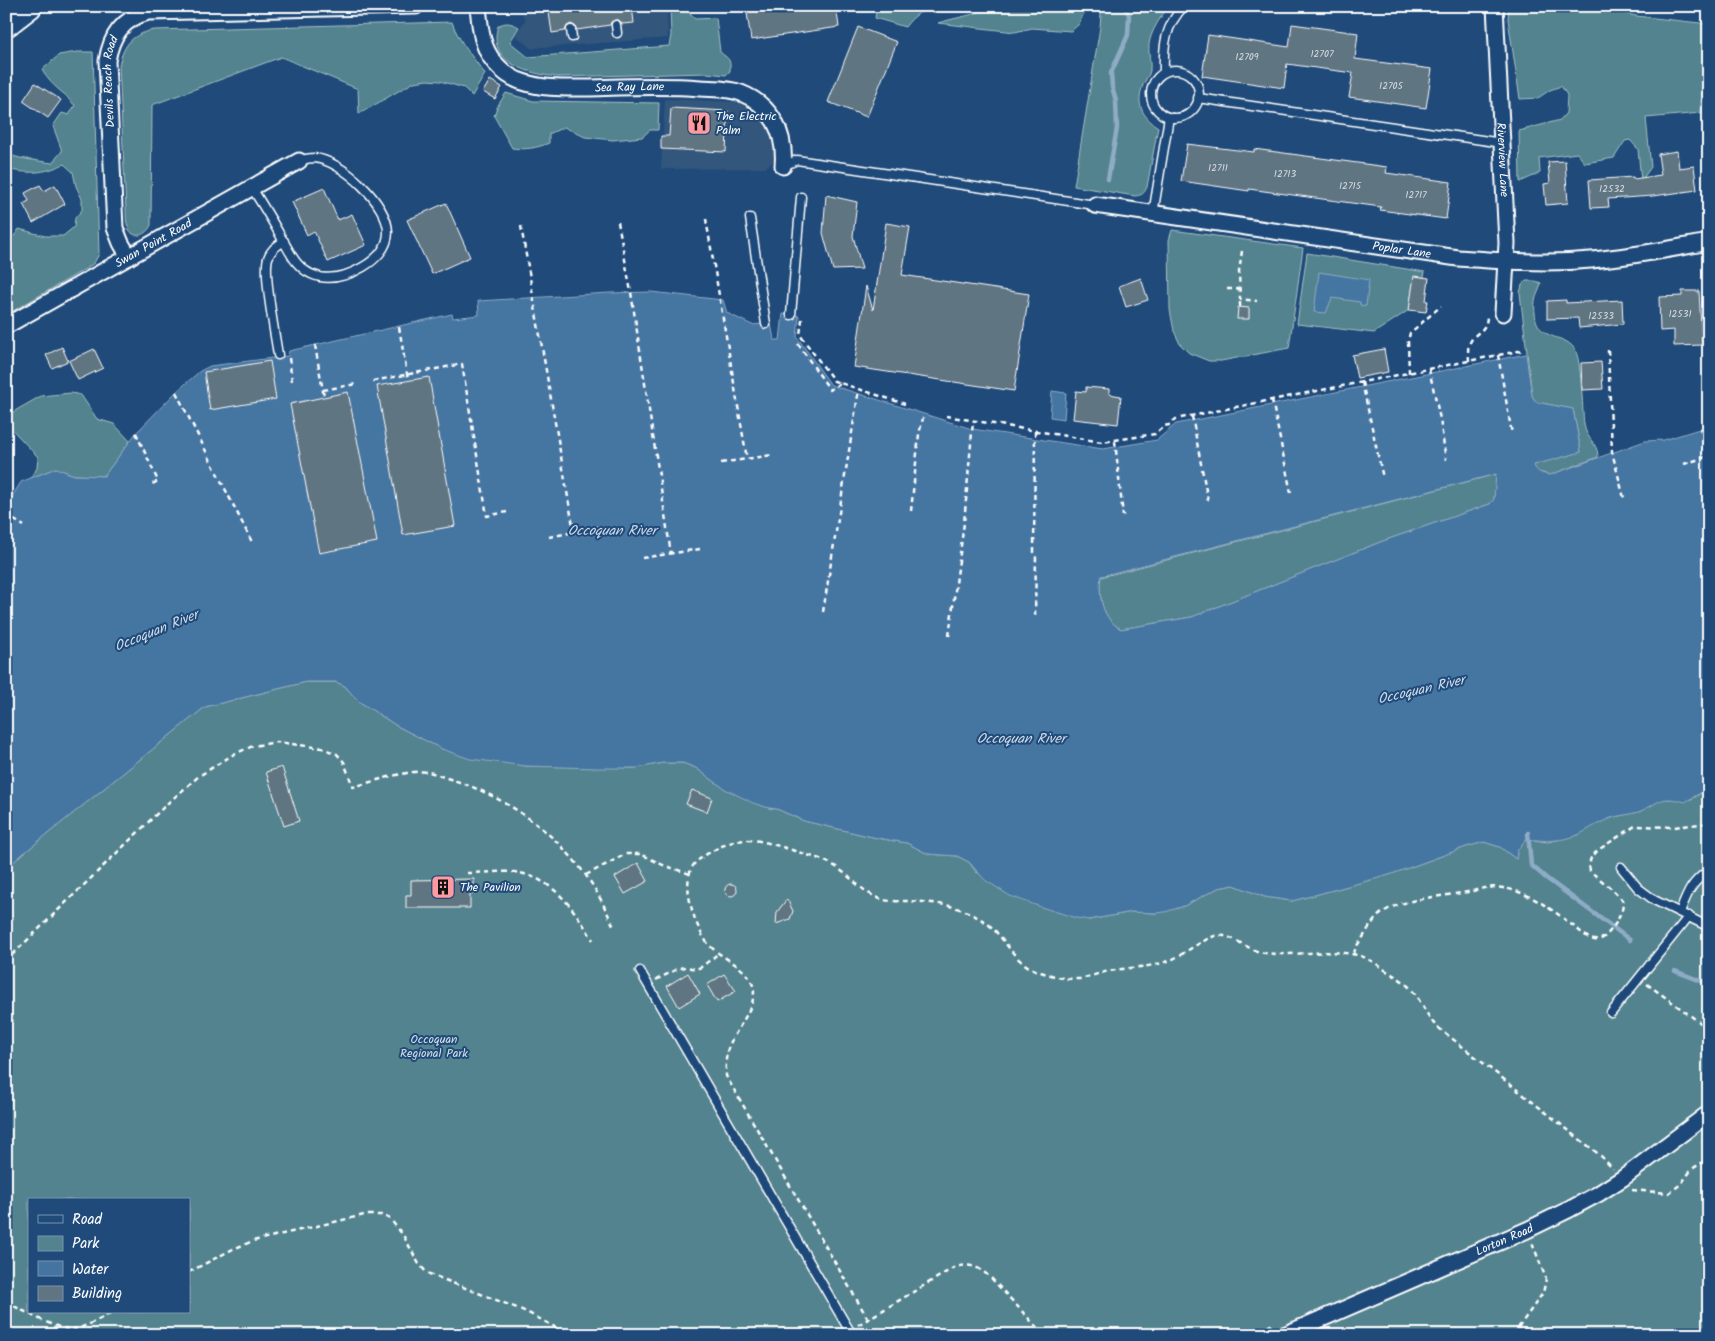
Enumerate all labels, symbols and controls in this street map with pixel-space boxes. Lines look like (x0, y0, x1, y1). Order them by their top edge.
street label: Devils Reach Road (98, 32, 124, 128)
house number: 12707 (1310, 46, 1334, 62)
house number: 12709 (1235, 49, 1259, 65)
street label: Sea Ray Lane (595, 77, 665, 98)
house number: 12705 (1379, 78, 1404, 94)
place label: The Electric Palm (716, 107, 777, 140)
restaurant icon: The Electric Palm (686, 110, 712, 136)
street label: Riverview Lane (1491, 122, 1514, 198)
house number: 12711 (1208, 160, 1228, 176)
house number: 12713 (1274, 166, 1296, 182)
house number: 12715 (1339, 178, 1362, 194)
house number: 12532 (1599, 181, 1625, 197)
house number: 12717 (1405, 187, 1427, 203)
street label: Swan Point Road (111, 214, 197, 273)
street label: Poplar Lane (1371, 237, 1433, 264)
house number: 12531 (1668, 306, 1692, 322)
house number: 12533 (1588, 308, 1614, 324)
water label: Occoquan River (568, 520, 660, 542)
water label: Occoquan River (111, 603, 205, 658)
water label: Occoquan River (1376, 669, 1470, 711)
water label: Occoquan River (977, 728, 1069, 750)
building icon: The Pavilion (430, 874, 456, 900)
place label: The Pavilion (460, 878, 521, 897)
park label: Occoquan Regional Park (400, 1030, 468, 1063)
legend (28, 1198, 190, 1314)
text: Road (72, 1208, 103, 1232)
street label: Lorton Road (1473, 1219, 1538, 1261)
text: Park (72, 1232, 100, 1256)
text: Water (72, 1258, 109, 1282)
text: Building (72, 1282, 122, 1306)

